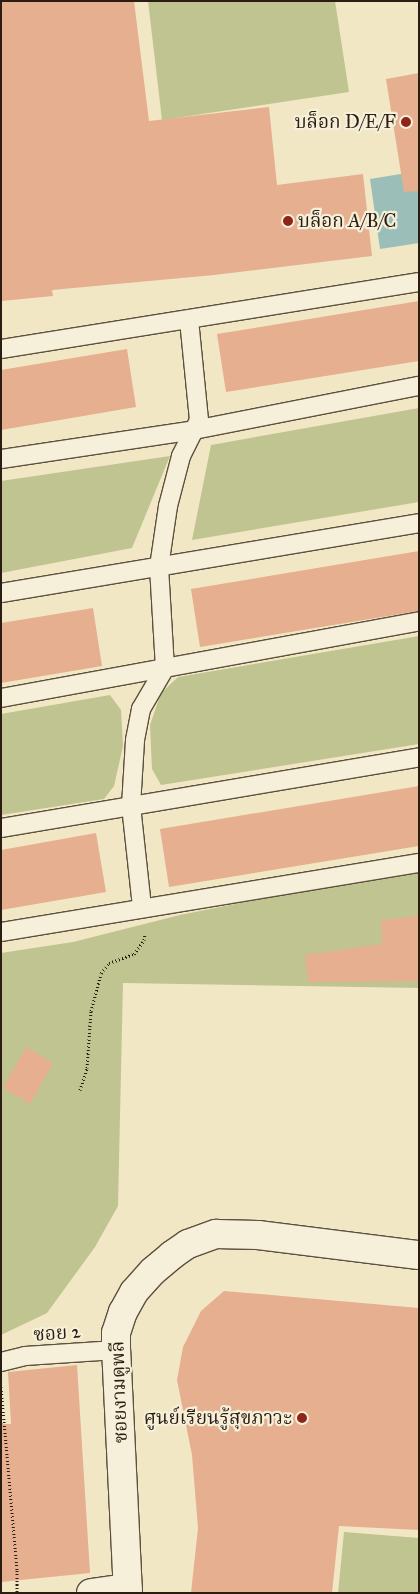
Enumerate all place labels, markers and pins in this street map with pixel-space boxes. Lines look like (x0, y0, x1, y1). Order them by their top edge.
place label: บล็อก D/E/F (295, 111, 396, 133)
marker: บล็อก D/E/F (400, 116, 412, 128)
place label: บล็อก A/B/C (298, 210, 397, 232)
marker: บล็อก A/B/C (282, 215, 294, 227)
place label: ศูนย์เรียนรู้สุขภาวะ (144, 1407, 292, 1429)
marker: ศูนย์เรียนรู้สุขภาวะ (296, 1412, 308, 1424)

